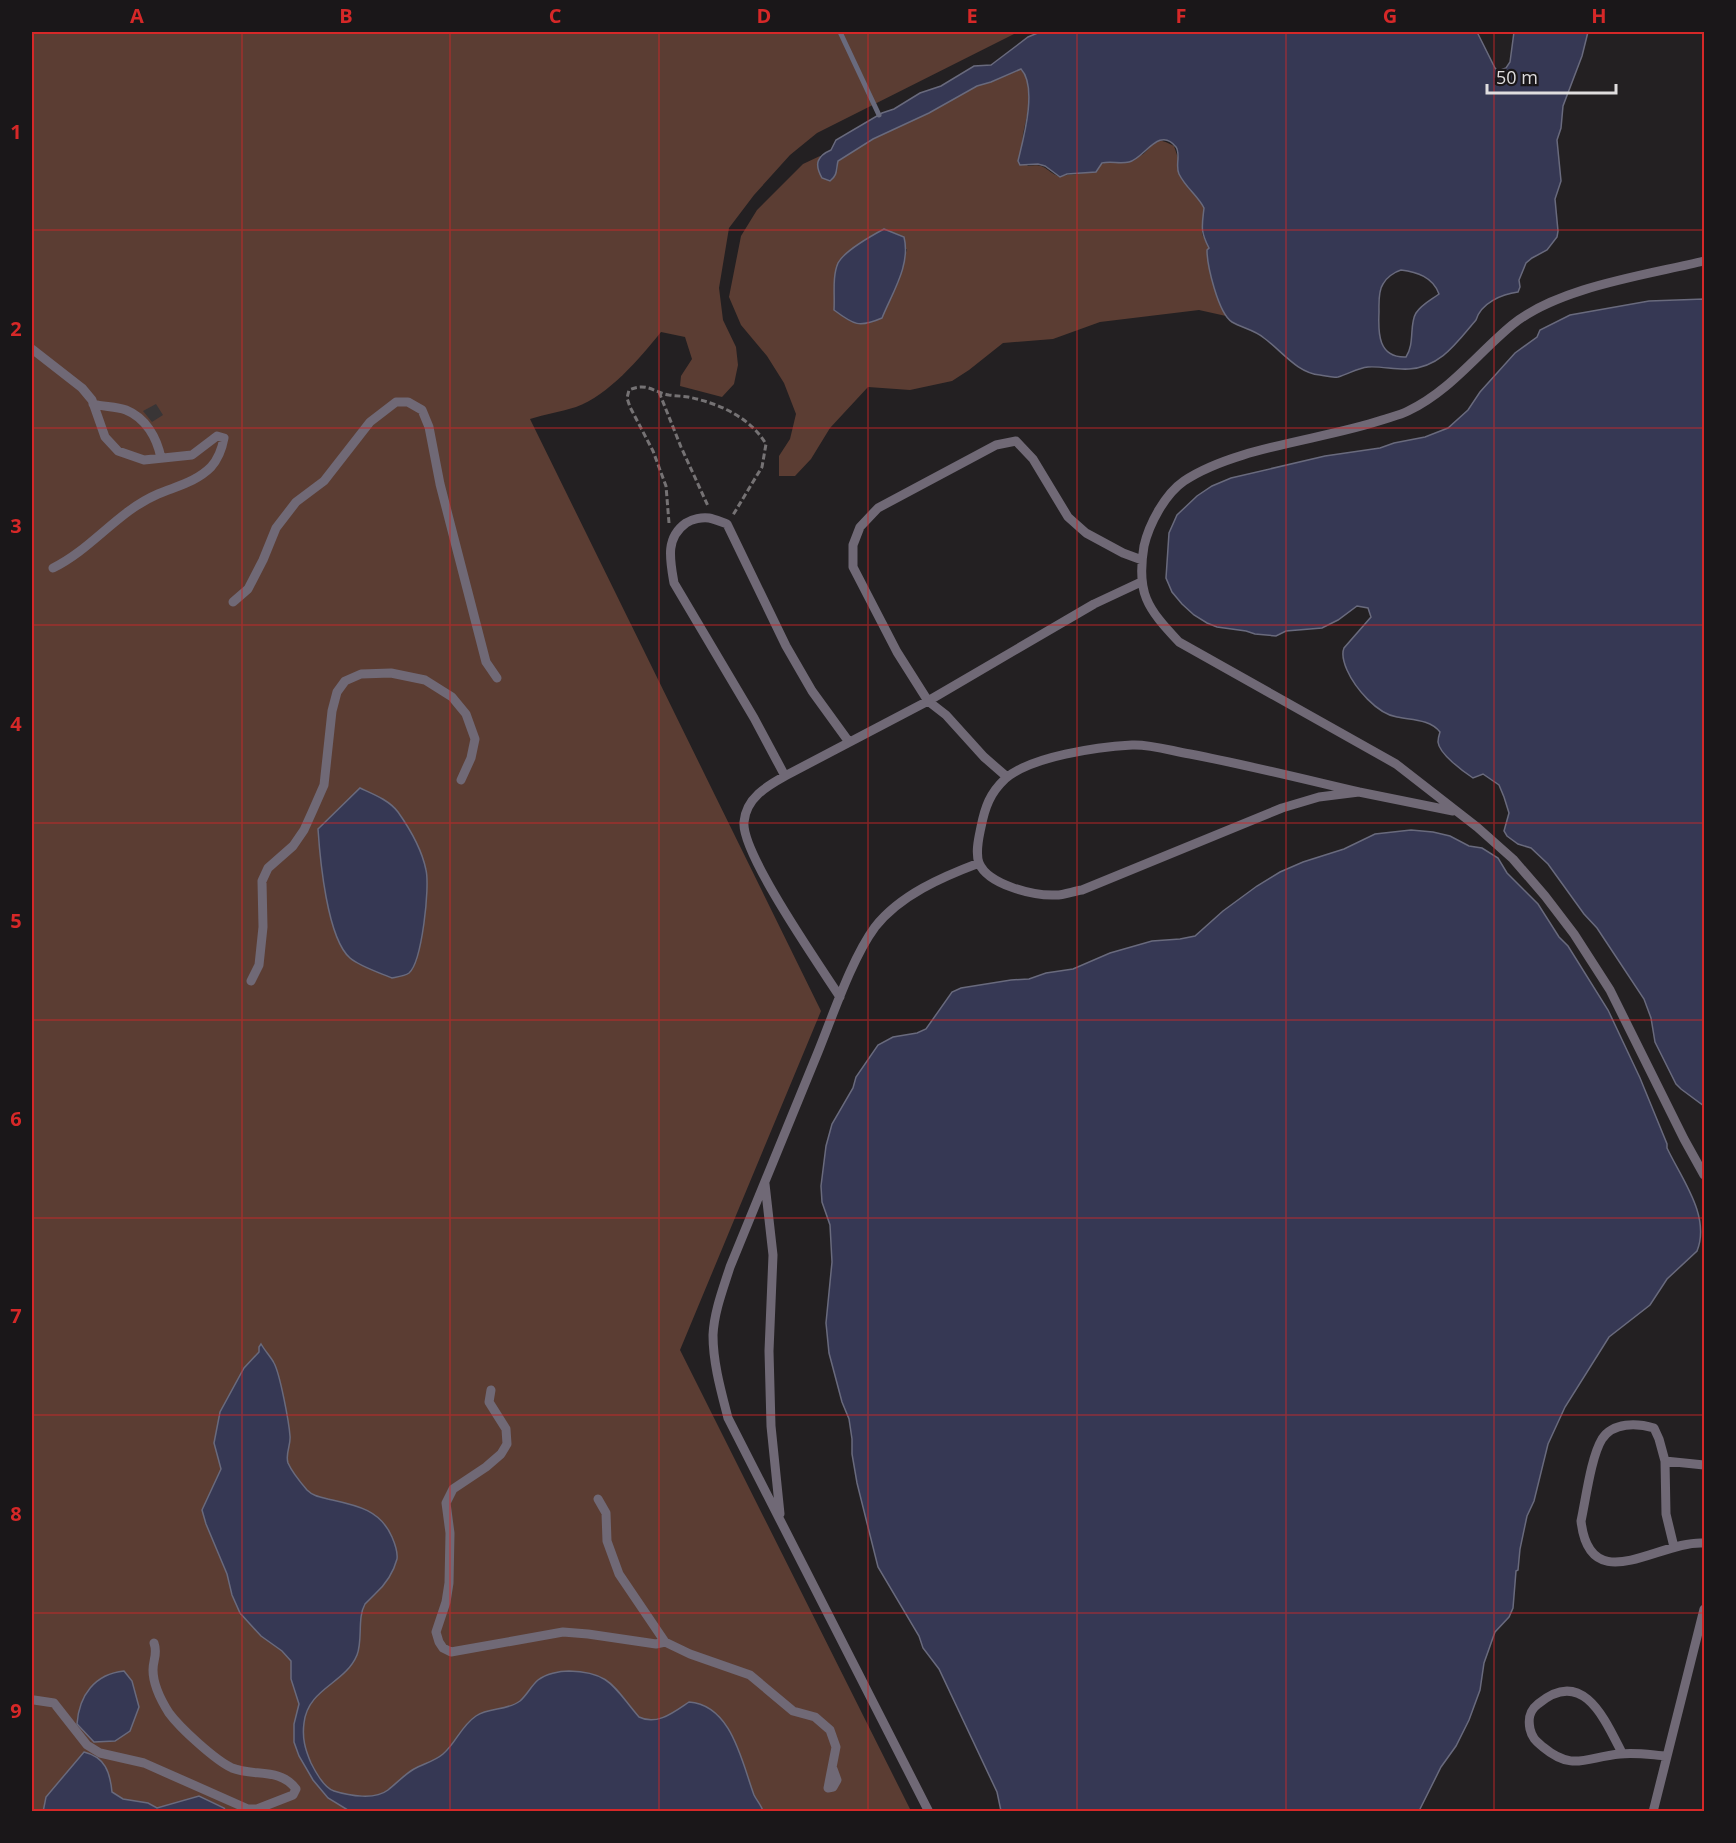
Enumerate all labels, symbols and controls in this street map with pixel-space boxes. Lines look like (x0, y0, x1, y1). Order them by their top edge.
text: A (130, 2, 144, 29)
text: B (339, 2, 353, 29)
text: C (549, 2, 562, 29)
text: D (757, 2, 771, 29)
text: E (966, 2, 978, 29)
text: F (1176, 2, 1186, 29)
text: G (1383, 2, 1397, 29)
text: H (1591, 2, 1607, 29)
scale bar (1487, 57, 1616, 95)
text: 50 m (1496, 65, 1538, 89)
text: 1 (10, 118, 22, 145)
text: 2 (10, 315, 22, 342)
text: 3 (10, 512, 22, 539)
text: 4 (10, 710, 22, 737)
text: 5 (10, 907, 22, 934)
text: 6 (10, 1105, 22, 1132)
text: 7 (10, 1302, 22, 1329)
text: 8 (10, 1500, 22, 1527)
text: 9 (10, 1697, 22, 1724)

